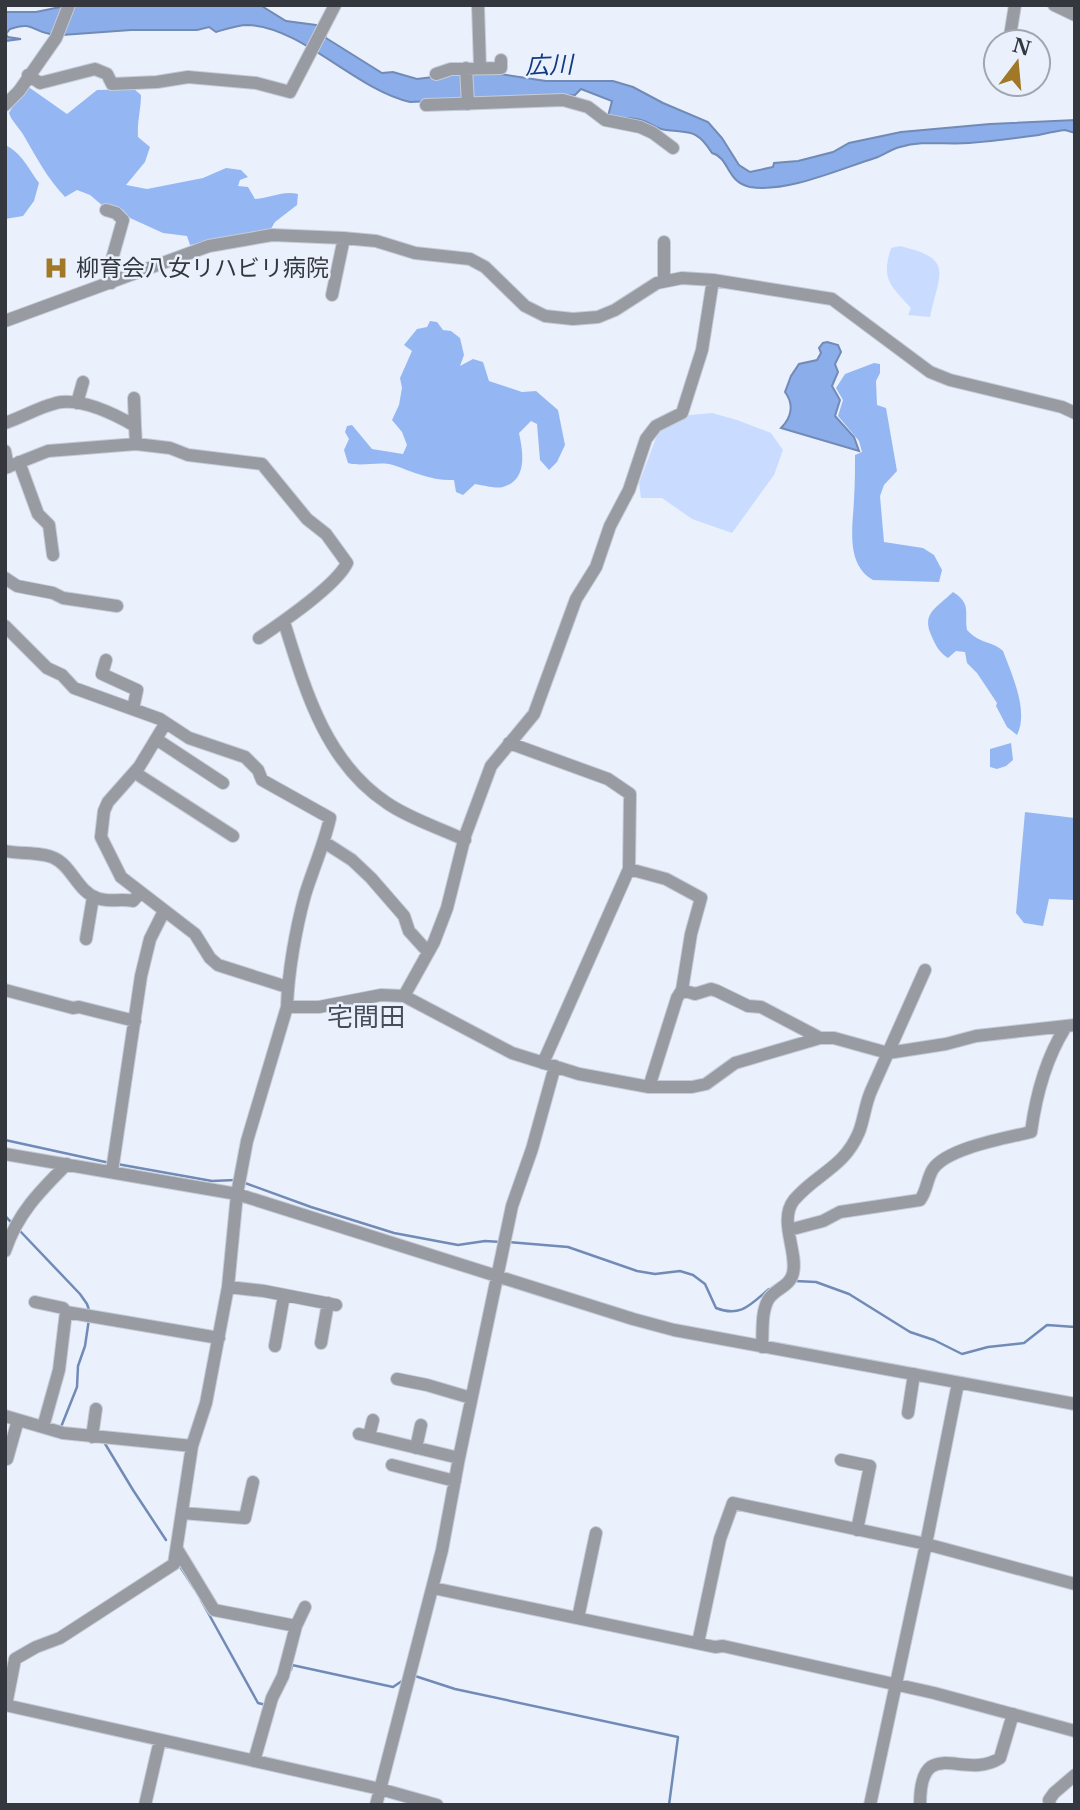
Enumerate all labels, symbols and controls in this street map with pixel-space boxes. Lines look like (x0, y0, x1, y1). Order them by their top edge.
north arrow (982, 28, 1052, 98)
text: N (1010, 34, 1033, 61)
water label: 広川 (525, 50, 576, 80)
hospital icon: 柳育会八女リハビリ病院 (42, 254, 70, 282)
place label: 柳育会八女リハビリ病院 (76, 254, 329, 282)
district label: 宅間田 (327, 1001, 405, 1033)

